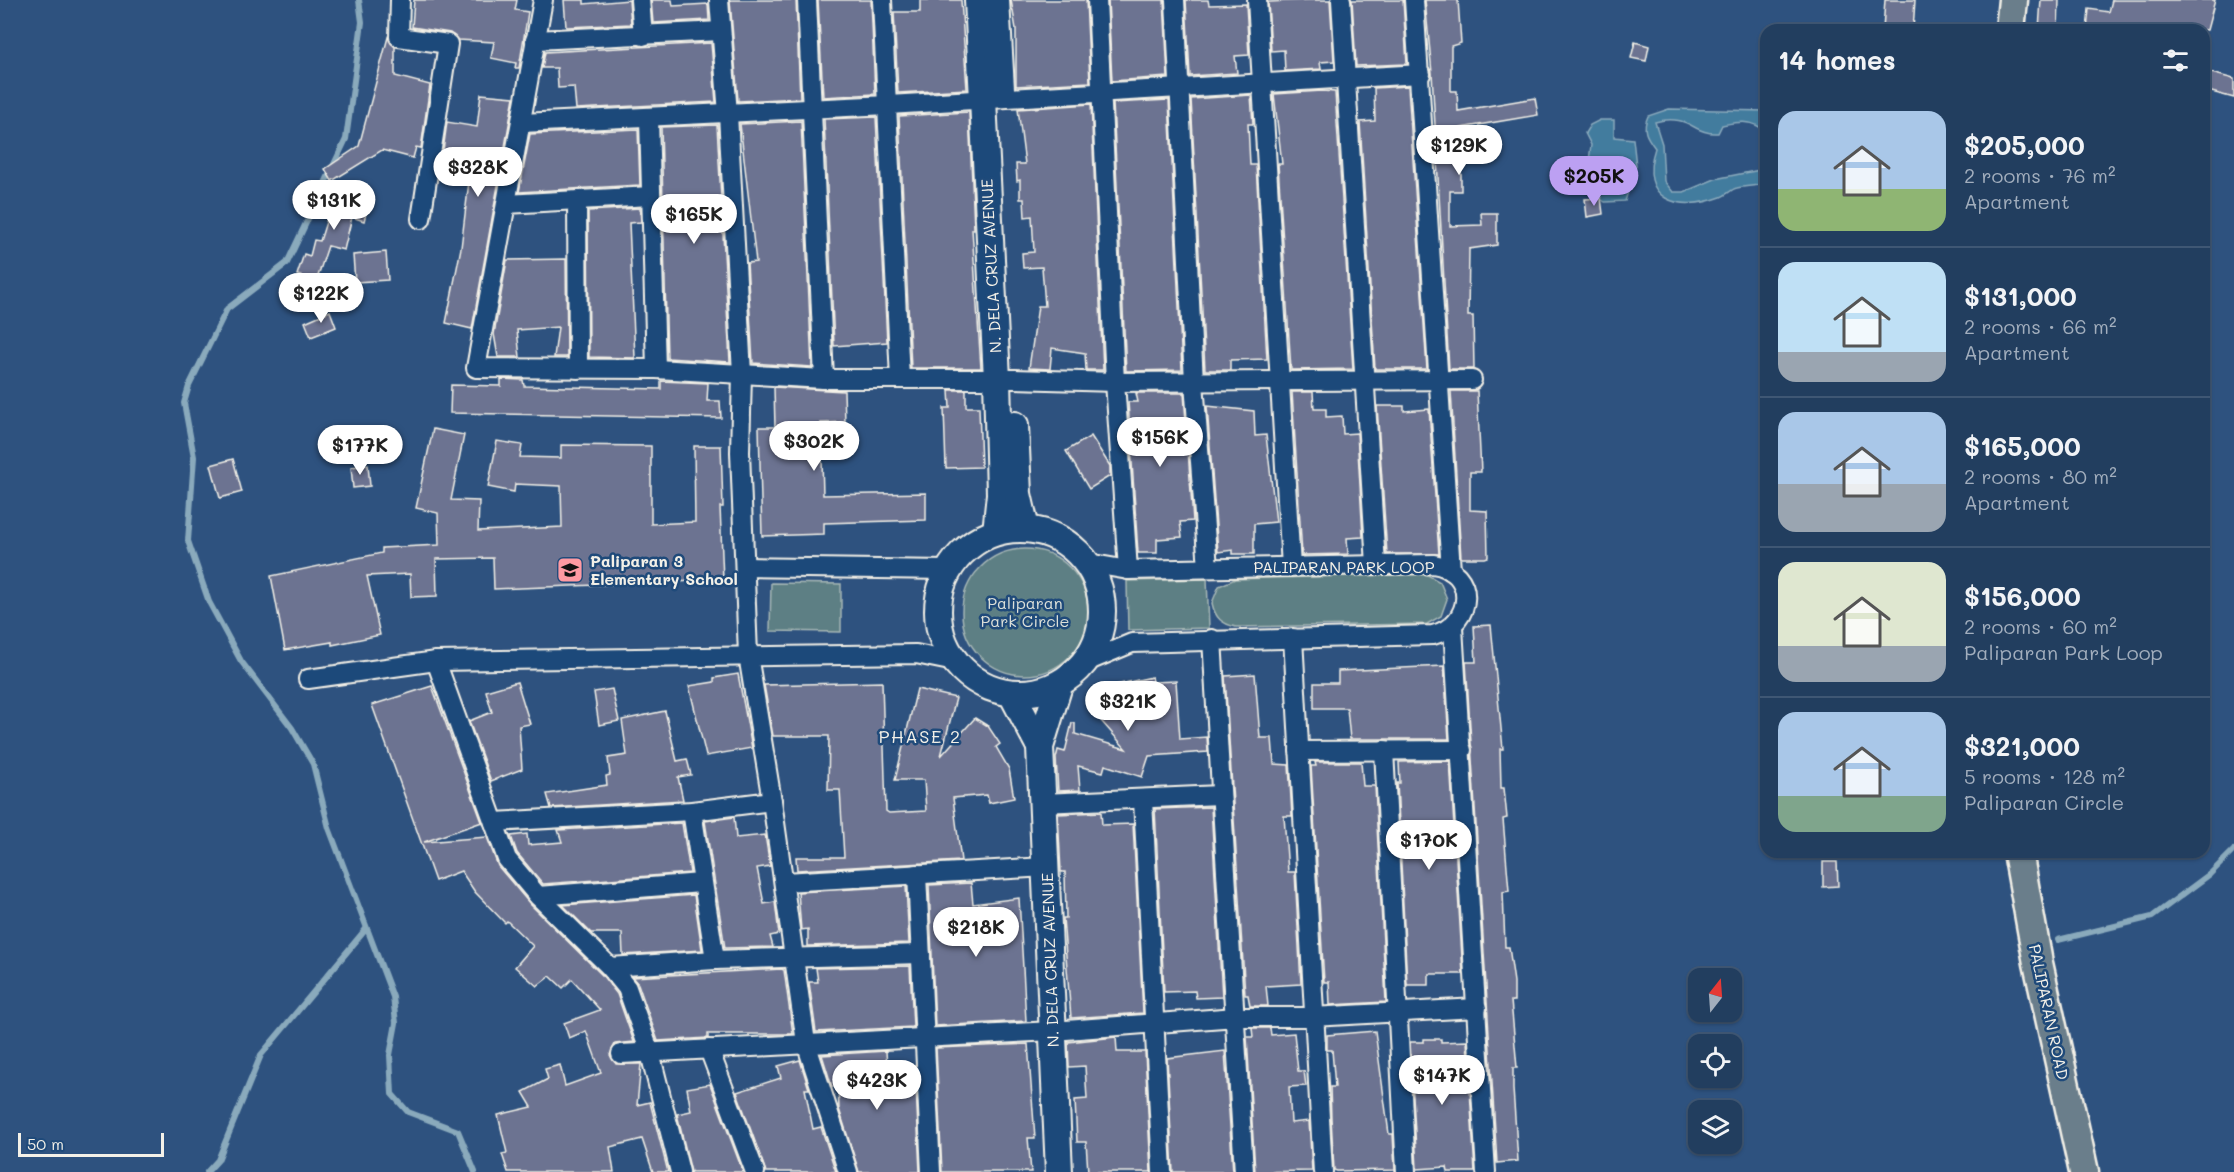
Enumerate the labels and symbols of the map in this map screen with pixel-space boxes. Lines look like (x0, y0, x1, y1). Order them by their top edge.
pin: $129K (1417, 125, 1501, 176)
pin: $328K (436, 147, 520, 198)
pin: $205K (1552, 156, 1636, 207)
street label: N. DELA CRUZ AVENUE (975, 178, 1006, 354)
pin: $131K (292, 180, 376, 231)
pin: $165K (652, 194, 736, 245)
pin: $122K (279, 273, 363, 324)
pin: $156K (1118, 417, 1202, 468)
pin: $302K (772, 421, 856, 472)
pin: $177K (318, 425, 402, 476)
place label: Paliparan 3 Elementary School (590, 550, 738, 589)
school or university icon: Paliparan 3 Elementary School (555, 555, 585, 585)
street label: PALIPARAN PARK LOOP (1253, 556, 1435, 577)
park label: Paliparan Park Circle (980, 592, 1070, 631)
pin: $321K (1086, 681, 1170, 732)
district label: PHASE 2 (878, 724, 962, 748)
pin: $170K (1387, 820, 1471, 871)
street label: N. DELA CRUZ AVENUE (1036, 872, 1063, 1048)
pin: $218K (934, 907, 1018, 958)
street label: PALIPARAN ROAD (2025, 942, 2074, 1081)
north arrow (1688, 968, 1742, 1022)
pin: $147K (1400, 1055, 1484, 1106)
pin: $423K (835, 1060, 919, 1111)
scale bar (18, 1130, 164, 1158)

